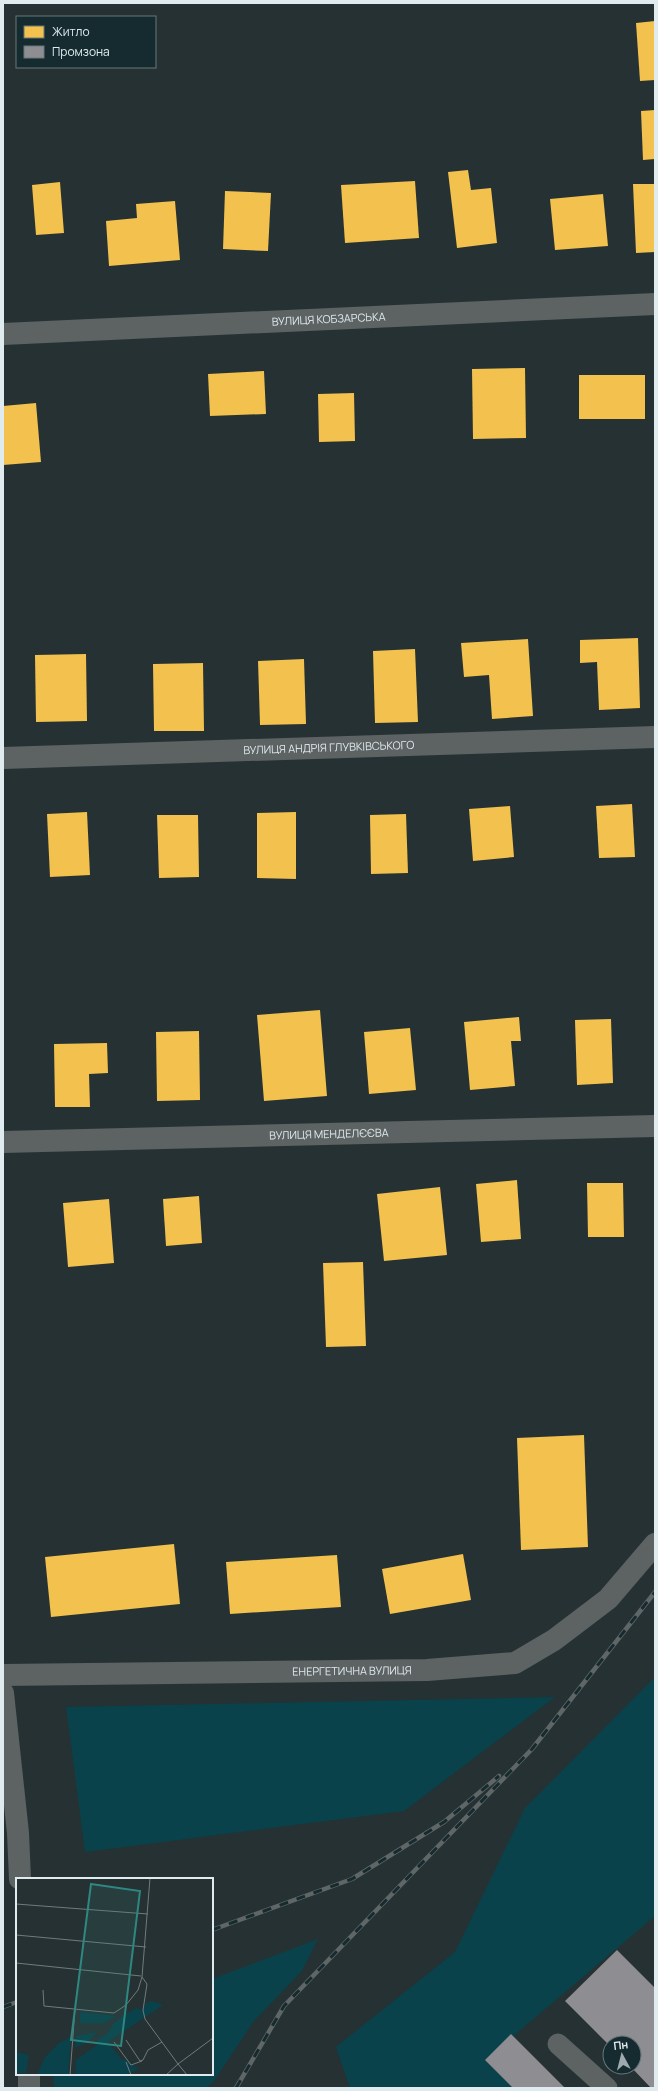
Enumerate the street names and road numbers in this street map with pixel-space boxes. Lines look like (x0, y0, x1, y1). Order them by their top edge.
street label: ВУЛИЦЯ КОБЗАРСЬКА (271, 308, 386, 329)
street label: ВУЛИЦЯ АНДРІЯ ГЛУВКІВСЬКОГО (243, 737, 415, 757)
street label: ВУЛИЦЯ МЕНДЕЛЄЄВА (269, 1125, 389, 1142)
street label: ЕНЕРГЕТИЧНА ВУЛИЦЯ (292, 1662, 412, 1679)

